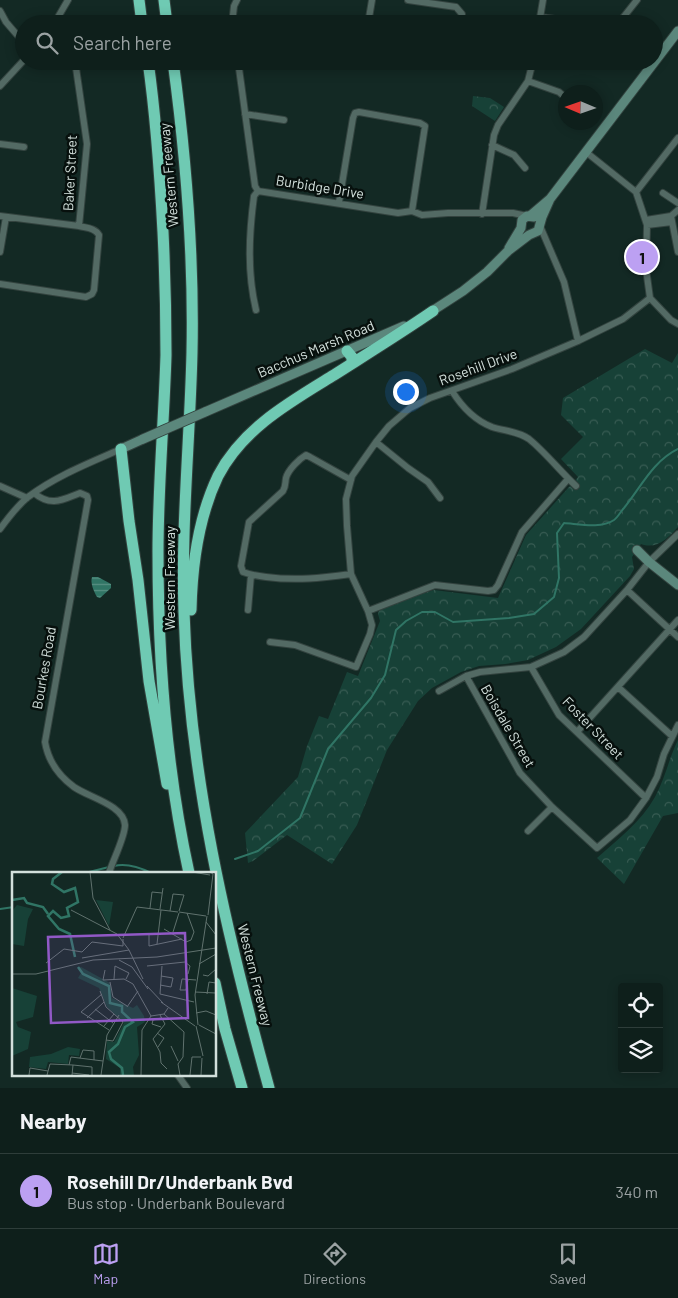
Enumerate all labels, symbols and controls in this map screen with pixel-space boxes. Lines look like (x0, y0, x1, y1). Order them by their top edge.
search box (15, 15, 663, 70)
icon: search (33, 29, 61, 57)
text: Search here (73, 31, 172, 54)
north arrow (558, 85, 603, 130)
street label: Western Freeway (155, 122, 182, 228)
street label: Baker Street (59, 134, 80, 211)
street label: Burbidge Drive (275, 171, 365, 202)
pin: 1 (626, 238, 658, 276)
street label: Bacchus Marsh Road (255, 316, 377, 381)
street label: Rosehill Drive (436, 345, 519, 389)
your location (393, 379, 419, 405)
street label: Western Freeway (161, 525, 178, 630)
street label: Bourkes Road (28, 625, 59, 711)
street label: Boisdale Street (478, 681, 539, 770)
street label: Foster Street (559, 693, 627, 762)
inset map (12, 872, 216, 1076)
street label: Western Freeway (235, 922, 277, 1028)
map controls (618, 983, 663, 1073)
button: locate (618, 983, 663, 1028)
button: layers (618, 1028, 663, 1073)
text: Nearby (20, 1108, 86, 1133)
text: Rosehill Dr/Underbank Bvd (67, 1170, 293, 1193)
text: 1 (33, 1182, 39, 1201)
text: 340 m (615, 1182, 658, 1201)
text: Bus stop · Underbank Boulevard (67, 1193, 285, 1212)
tab: Map (92, 1240, 120, 1287)
tab: Directions (303, 1240, 366, 1287)
tab: Saved (549, 1240, 586, 1287)

